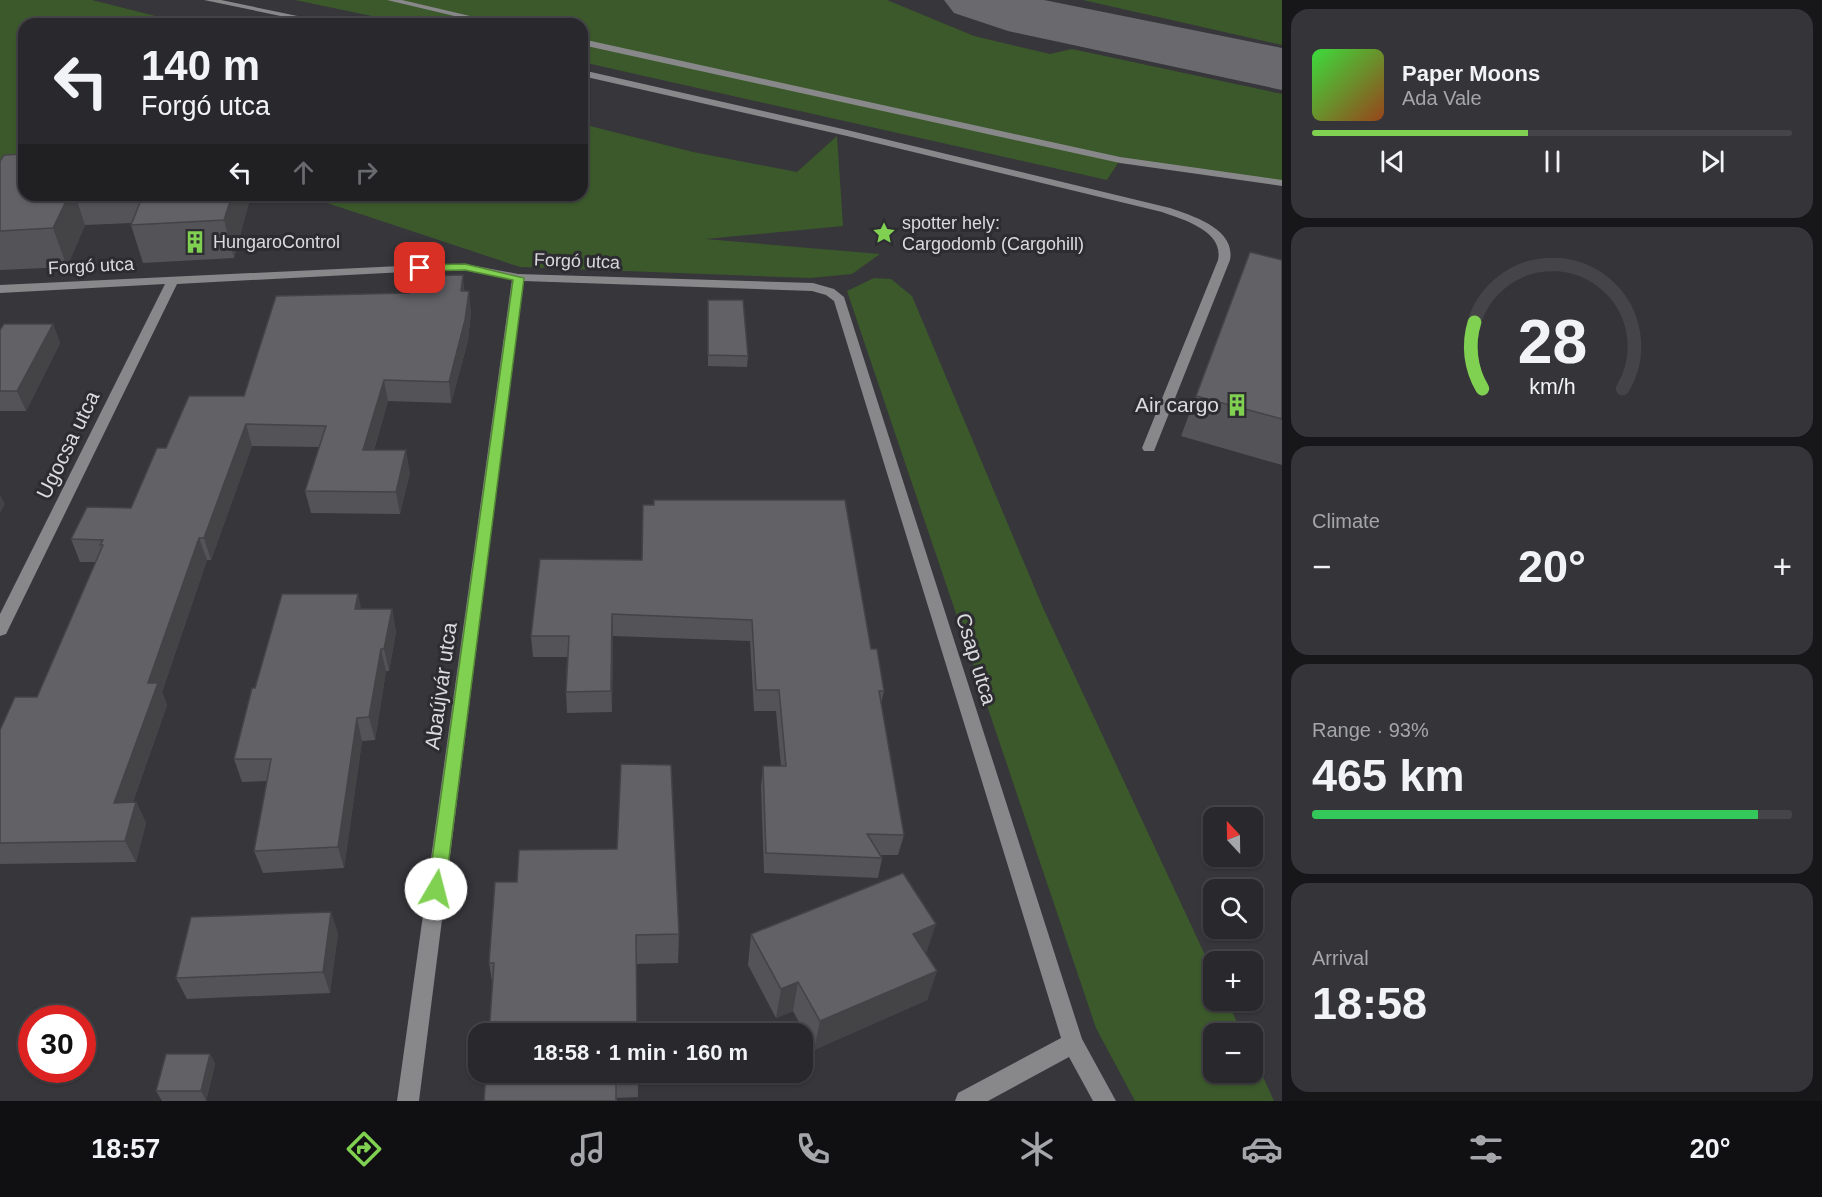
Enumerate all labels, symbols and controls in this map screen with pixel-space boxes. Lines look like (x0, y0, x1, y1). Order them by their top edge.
icon: left (42, 42, 120, 120)
text: 140 m (141, 42, 260, 89)
text: Paper Moons (1402, 61, 1540, 86)
text: Ada Vale (1402, 87, 1482, 109)
text: Forgó utca (141, 91, 270, 121)
icon: previous (1376, 145, 1409, 178)
icon: pause (1536, 145, 1569, 178)
icon: next (1696, 145, 1729, 178)
icon: left (224, 156, 257, 189)
icon: ahead (287, 156, 320, 189)
icon: right (350, 156, 383, 189)
place label: spotter hely: Cargodomb (Cargohill) (902, 213, 1084, 254)
place icon: spotter hely: Cargodomb (Cargohill) (871, 220, 897, 246)
building icon: HungaroControl (182, 229, 208, 255)
place label: HungaroControl (213, 232, 340, 252)
pin (394, 242, 445, 293)
street label: Forgó utca (534, 250, 621, 273)
icon: arrive (403, 251, 436, 284)
street label: Forgó utca (48, 254, 135, 278)
text: 28 (1517, 307, 1587, 376)
text: km/h (1529, 376, 1575, 400)
street label: Ugocsa utca (32, 387, 104, 502)
building icon: Air cargo (1224, 392, 1250, 418)
place label: Air cargo (1135, 393, 1219, 416)
text: Climate (1312, 510, 1380, 532)
text: 20° (1518, 541, 1586, 592)
text: − (1312, 548, 1331, 585)
text: + (1773, 548, 1792, 585)
street label: Csap utca (952, 610, 1001, 708)
street label: Abaújvár utca (420, 620, 461, 751)
text: Range · 93% (1312, 719, 1429, 741)
text: 465 km (1312, 750, 1465, 801)
north arrow (1203, 807, 1263, 867)
map controls (1203, 807, 1263, 1083)
position arrow (404, 857, 468, 921)
button: search (1203, 879, 1263, 939)
text: Arrival (1312, 947, 1369, 969)
button: + (1203, 951, 1263, 1011)
text: 18:58 (1312, 978, 1427, 1029)
speed limit sign: 30 (18, 1005, 96, 1083)
button: − (1203, 1023, 1263, 1083)
text: 18:58 · 1 min · 160 m (533, 1040, 748, 1065)
icon: directions (343, 1128, 385, 1170)
icon: music (567, 1128, 609, 1170)
icon: phone (792, 1128, 834, 1170)
icon: climate (1016, 1128, 1058, 1170)
icon: car (1241, 1128, 1283, 1170)
icon: filters (1465, 1128, 1507, 1170)
text: 18:57 (91, 1134, 160, 1164)
text: 20° (1690, 1134, 1731, 1164)

